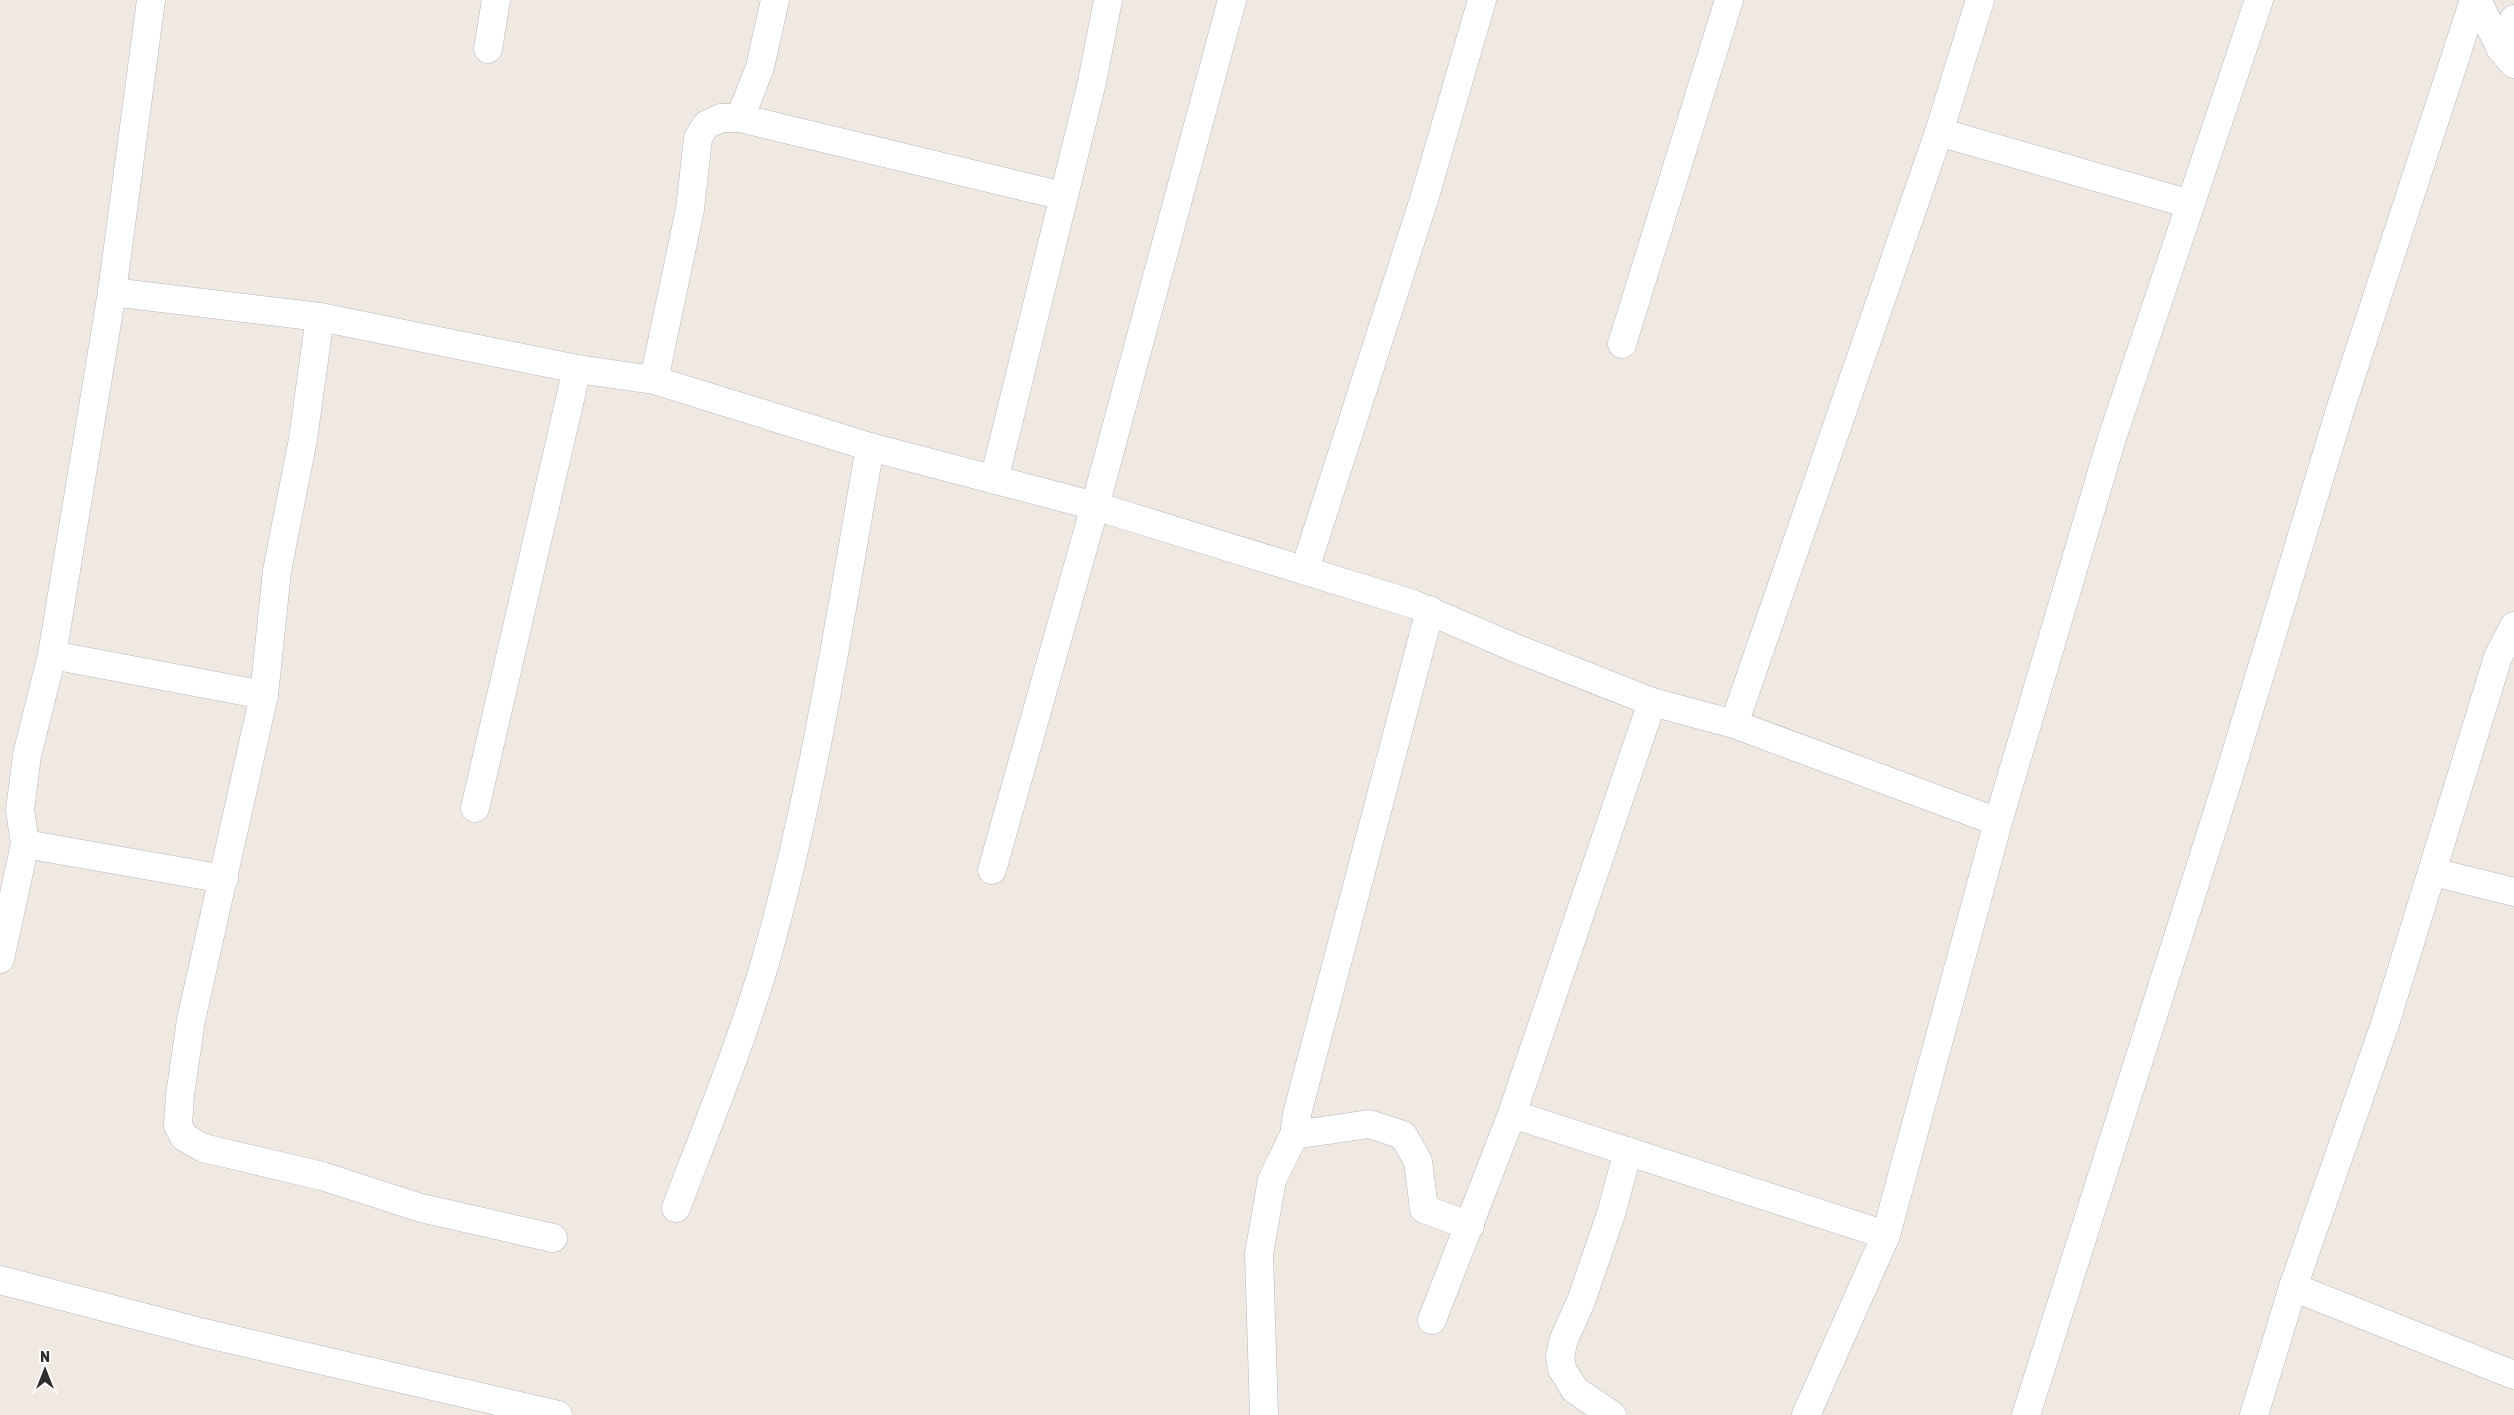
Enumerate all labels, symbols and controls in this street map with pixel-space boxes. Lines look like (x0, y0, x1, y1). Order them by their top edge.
north arrow (20, 1345, 70, 1395)
text: N (40, 1349, 50, 1366)

